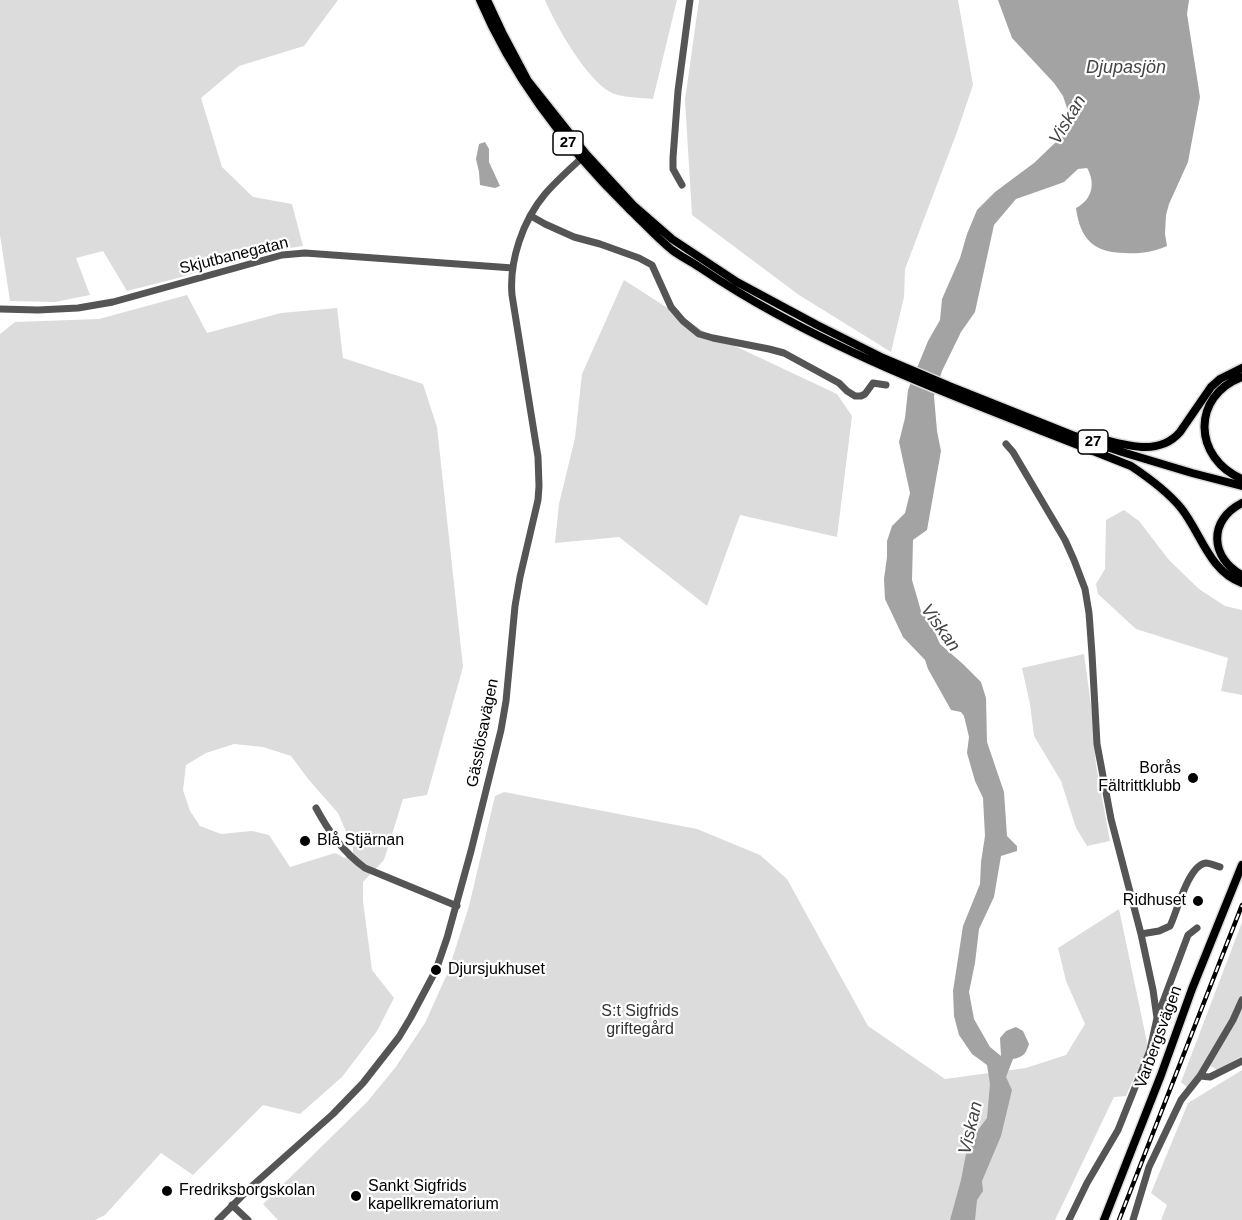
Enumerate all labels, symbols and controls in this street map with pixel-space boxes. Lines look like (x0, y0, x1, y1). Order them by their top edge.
water label: Djupasjön (1086, 57, 1166, 79)
water label: Viskan (1045, 91, 1091, 149)
road number: 27 (553, 131, 583, 155)
street label: Skjutbanegatan (178, 233, 290, 279)
road number: 27 (1078, 430, 1108, 454)
water label: Viskan (915, 600, 965, 656)
street label: Gässlösavägen (463, 677, 503, 789)
place label: Borås Fältrittklubb (1098, 759, 1181, 797)
marker: Borås Fältrittklubb (1186, 771, 1200, 785)
place label: Blå Stjärnan (317, 831, 404, 851)
marker: Blå Stjärnan (298, 834, 312, 848)
place label: Ridhuset (1123, 891, 1186, 911)
marker: Ridhuset (1191, 894, 1205, 908)
place label: Djursjukhuset (448, 960, 545, 980)
marker: Djursjukhuset (429, 963, 443, 977)
street label: Varbergsvägen (1132, 983, 1186, 1091)
park label: S:t Sigfrids griftegård (601, 1002, 679, 1040)
water label: Viskan (954, 1099, 988, 1157)
place label: Sankt Sigfrids kapellkrematorium (368, 1177, 499, 1215)
place label: Fredriksborgskolan (179, 1181, 315, 1201)
marker: Fredriksborgskolan (160, 1184, 174, 1198)
marker: Sankt Sigfrids kapellkrematorium (349, 1189, 363, 1203)

